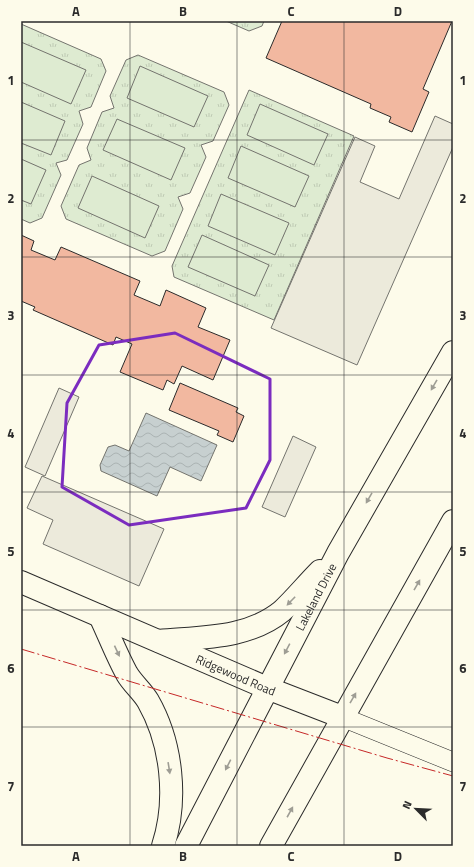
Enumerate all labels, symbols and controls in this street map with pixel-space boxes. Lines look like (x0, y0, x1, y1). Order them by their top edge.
text: A (72, 1, 80, 21)
text: B (179, 1, 187, 21)
text: C (287, 1, 295, 21)
text: D (394, 1, 402, 21)
text: 1 (7, 70, 15, 90)
text: 1 (459, 70, 467, 90)
text: 2 (7, 188, 15, 208)
text: 2 (459, 188, 467, 208)
text: 3 (7, 305, 15, 325)
text: 3 (459, 305, 467, 325)
one-way arrow (430, 379, 437, 391)
text: 4 (7, 423, 15, 443)
text: 4 (459, 423, 467, 443)
one-way arrow (366, 492, 373, 504)
text: 5 (7, 541, 15, 561)
text: 5 (459, 541, 467, 561)
street label: Lakeland Drive (290, 559, 341, 634)
one-way arrow (413, 579, 420, 591)
one-way arrow (286, 596, 296, 606)
one-way arrow (284, 644, 290, 655)
one-way arrow (114, 645, 120, 657)
street label: Ridgewood Road (193, 649, 279, 700)
text: 6 (7, 658, 15, 678)
text: 6 (459, 658, 467, 678)
one-way arrow (349, 692, 356, 704)
one-way arrow (224, 759, 231, 771)
one-way arrow (166, 762, 172, 774)
text: 7 (7, 776, 15, 796)
text: 7 (459, 776, 467, 796)
north arrow (396, 789, 436, 829)
text: N (398, 798, 416, 812)
one-way arrow (287, 806, 293, 818)
text: A (72, 846, 80, 866)
text: B (179, 846, 187, 866)
text: C (287, 846, 295, 866)
text: D (394, 846, 402, 866)

